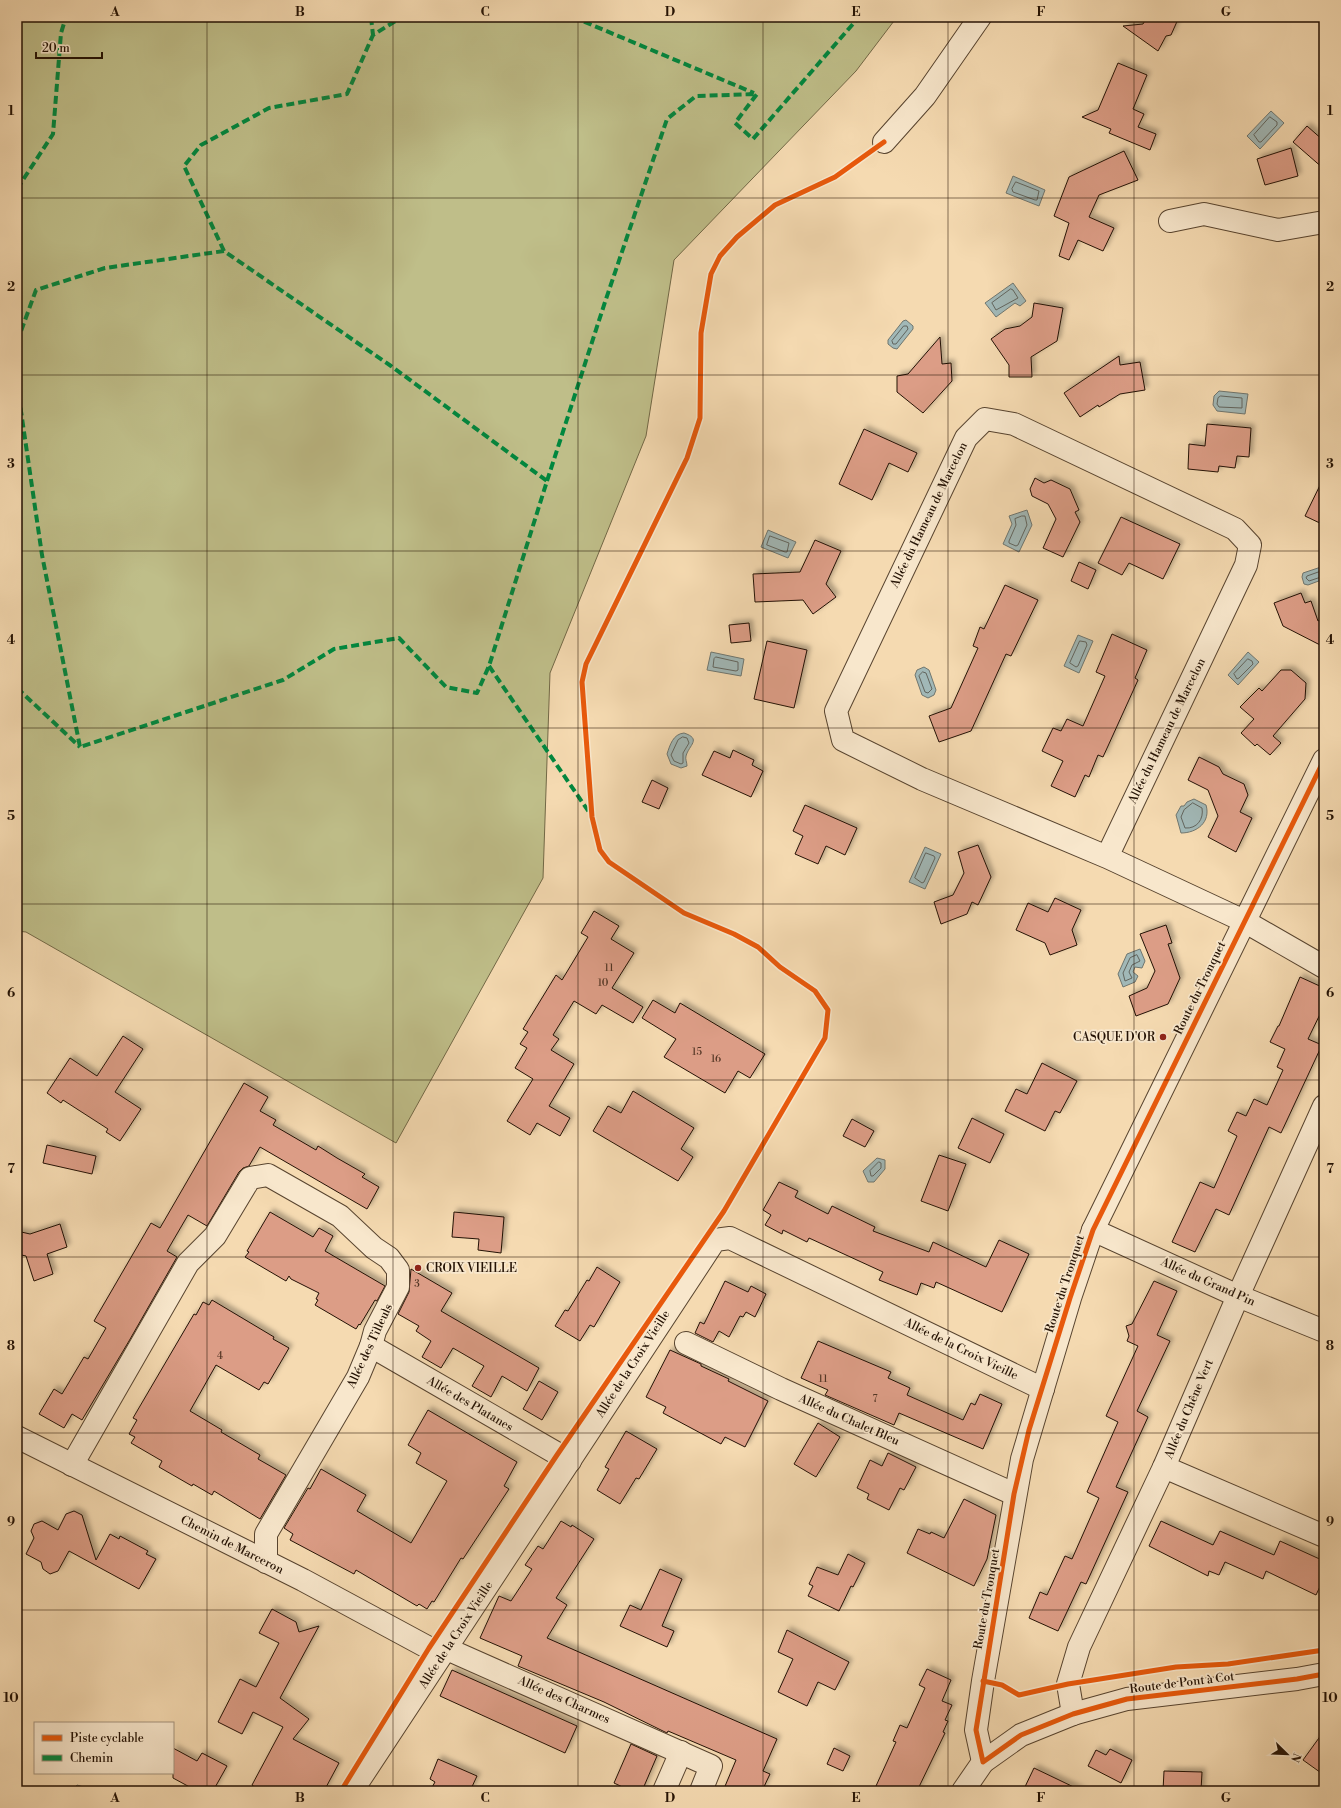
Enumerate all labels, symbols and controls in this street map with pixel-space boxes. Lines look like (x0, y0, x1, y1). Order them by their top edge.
text: A (109, 4, 120, 20)
text: B (295, 4, 305, 20)
text: C (480, 4, 490, 20)
text: D (665, 4, 675, 20)
text: E (851, 4, 861, 20)
text: F (1036, 4, 1046, 20)
text: G (1221, 4, 1232, 20)
scale bar (36, 34, 102, 60)
text: 20 m (42, 41, 70, 56)
text: 1 (8, 103, 15, 119)
text: 1 (1327, 103, 1334, 119)
text: 2 (7, 279, 15, 295)
text: 2 (1326, 279, 1334, 295)
street label: Allée du Hameau de Marcelon (887, 440, 971, 591)
text: 3 (7, 456, 15, 472)
text: 3 (1326, 456, 1334, 472)
text: 4 (7, 632, 16, 648)
text: 4 (1326, 632, 1335, 648)
street label: Allée du Hameau de Marcelon (1125, 656, 1209, 807)
text: 5 (7, 808, 15, 824)
text: 5 (1326, 808, 1334, 824)
street label: Route du Tronquet (1171, 938, 1229, 1037)
house number: 11 (605, 962, 614, 974)
house number: 10 (598, 977, 609, 989)
text: 6 (7, 985, 15, 1001)
text: 6 (1326, 985, 1334, 1001)
place label: CASQUE D'OR (1073, 1030, 1156, 1045)
marker: CASQUE D'OR (1158, 1032, 1168, 1042)
house number: 15 (692, 1046, 702, 1058)
house number: 16 (711, 1053, 721, 1065)
text: 7 (7, 1161, 15, 1177)
text: 7 (1326, 1161, 1334, 1177)
street label: Route du Tronquet (1042, 1232, 1088, 1335)
street label: Allée du Grand Pin (1158, 1254, 1258, 1310)
place label: CROIX VIEILLE (426, 1261, 517, 1276)
marker: CROIX VIEILLE (413, 1263, 423, 1273)
house number: 3 (414, 1278, 420, 1290)
street label: Allée des Tilleuls (343, 1301, 396, 1392)
street label: Allée de la Croix Vieille (592, 1308, 673, 1421)
street label: Allée de la Croix Vieille (901, 1314, 1020, 1383)
text: 8 (7, 1338, 15, 1354)
text: 8 (1326, 1338, 1334, 1354)
house number: 4 (217, 1350, 223, 1362)
street label: Allée du Chêne Vert (1161, 1356, 1217, 1462)
street label: Allée des Platanes (423, 1373, 516, 1435)
house number: 11 (819, 1373, 828, 1385)
street label: Allée du Chalet Bleu (795, 1391, 902, 1449)
house number: 7 (872, 1393, 878, 1405)
street label: Chemin de Marceron (178, 1513, 286, 1577)
text: 9 (7, 1514, 15, 1530)
text: 9 (1326, 1514, 1334, 1530)
street label: Route du Tronquet (971, 1547, 1003, 1651)
street label: Allée de la Croix Vieille (415, 1579, 496, 1692)
street label: Route de Pont à Cot (1129, 1669, 1236, 1697)
street label: Allée des Charmes (515, 1673, 612, 1727)
text: 10 (3, 1690, 19, 1706)
text: 10 (1322, 1690, 1338, 1706)
legend (34, 1722, 174, 1774)
text: Piste cyclable (70, 1731, 144, 1746)
north arrow (1267, 1734, 1307, 1774)
text: Chemin (70, 1751, 113, 1766)
text: N (1287, 1751, 1303, 1765)
text: A (109, 1790, 120, 1806)
text: B (295, 1790, 305, 1806)
text: C (480, 1790, 490, 1806)
text: D (665, 1790, 675, 1806)
text: E (851, 1790, 861, 1806)
text: F (1036, 1790, 1046, 1806)
text: G (1221, 1790, 1232, 1806)

